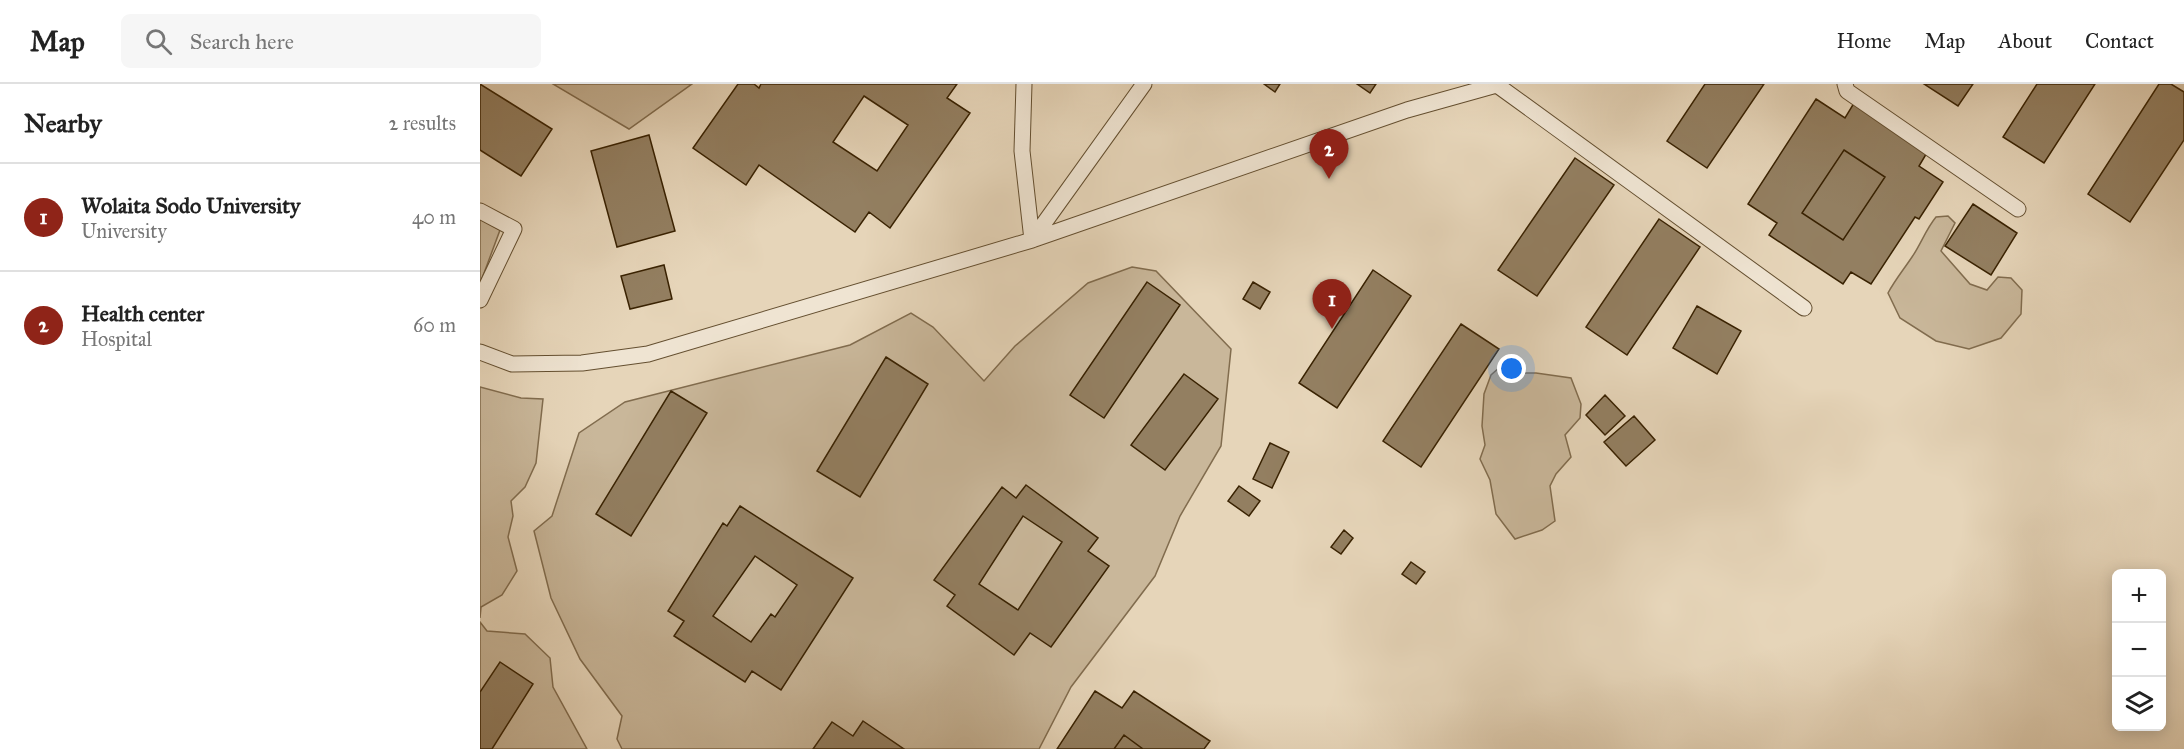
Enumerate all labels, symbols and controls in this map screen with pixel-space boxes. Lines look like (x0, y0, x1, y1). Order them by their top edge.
search box (121, 14, 541, 68)
text: Map (30, 24, 85, 59)
icon: search (142, 25, 175, 58)
text: Search here (190, 28, 294, 55)
text: Home (1836, 28, 1891, 54)
text: Map (1924, 28, 1965, 54)
text: About (1998, 28, 2052, 54)
text: Contact (2085, 28, 2154, 54)
text: Nearby (24, 107, 102, 139)
text: 2 results (388, 111, 456, 135)
pin: 2 (1310, 130, 1348, 179)
text: Wolaita Sodo University (81, 192, 300, 219)
text: 1 (40, 205, 47, 229)
text: 40 m (412, 205, 456, 229)
text: University (81, 219, 167, 243)
pin: 1 (1312, 280, 1352, 329)
text: Health center (81, 300, 204, 327)
text: 2 (39, 313, 48, 337)
text: 60 m (413, 313, 456, 337)
text: Hospital (81, 327, 152, 351)
your location (1497, 354, 1526, 383)
map controls (2112, 569, 2166, 731)
button: + (2112, 569, 2166, 623)
button: − (2112, 623, 2166, 677)
button: layers (2112, 677, 2166, 731)

